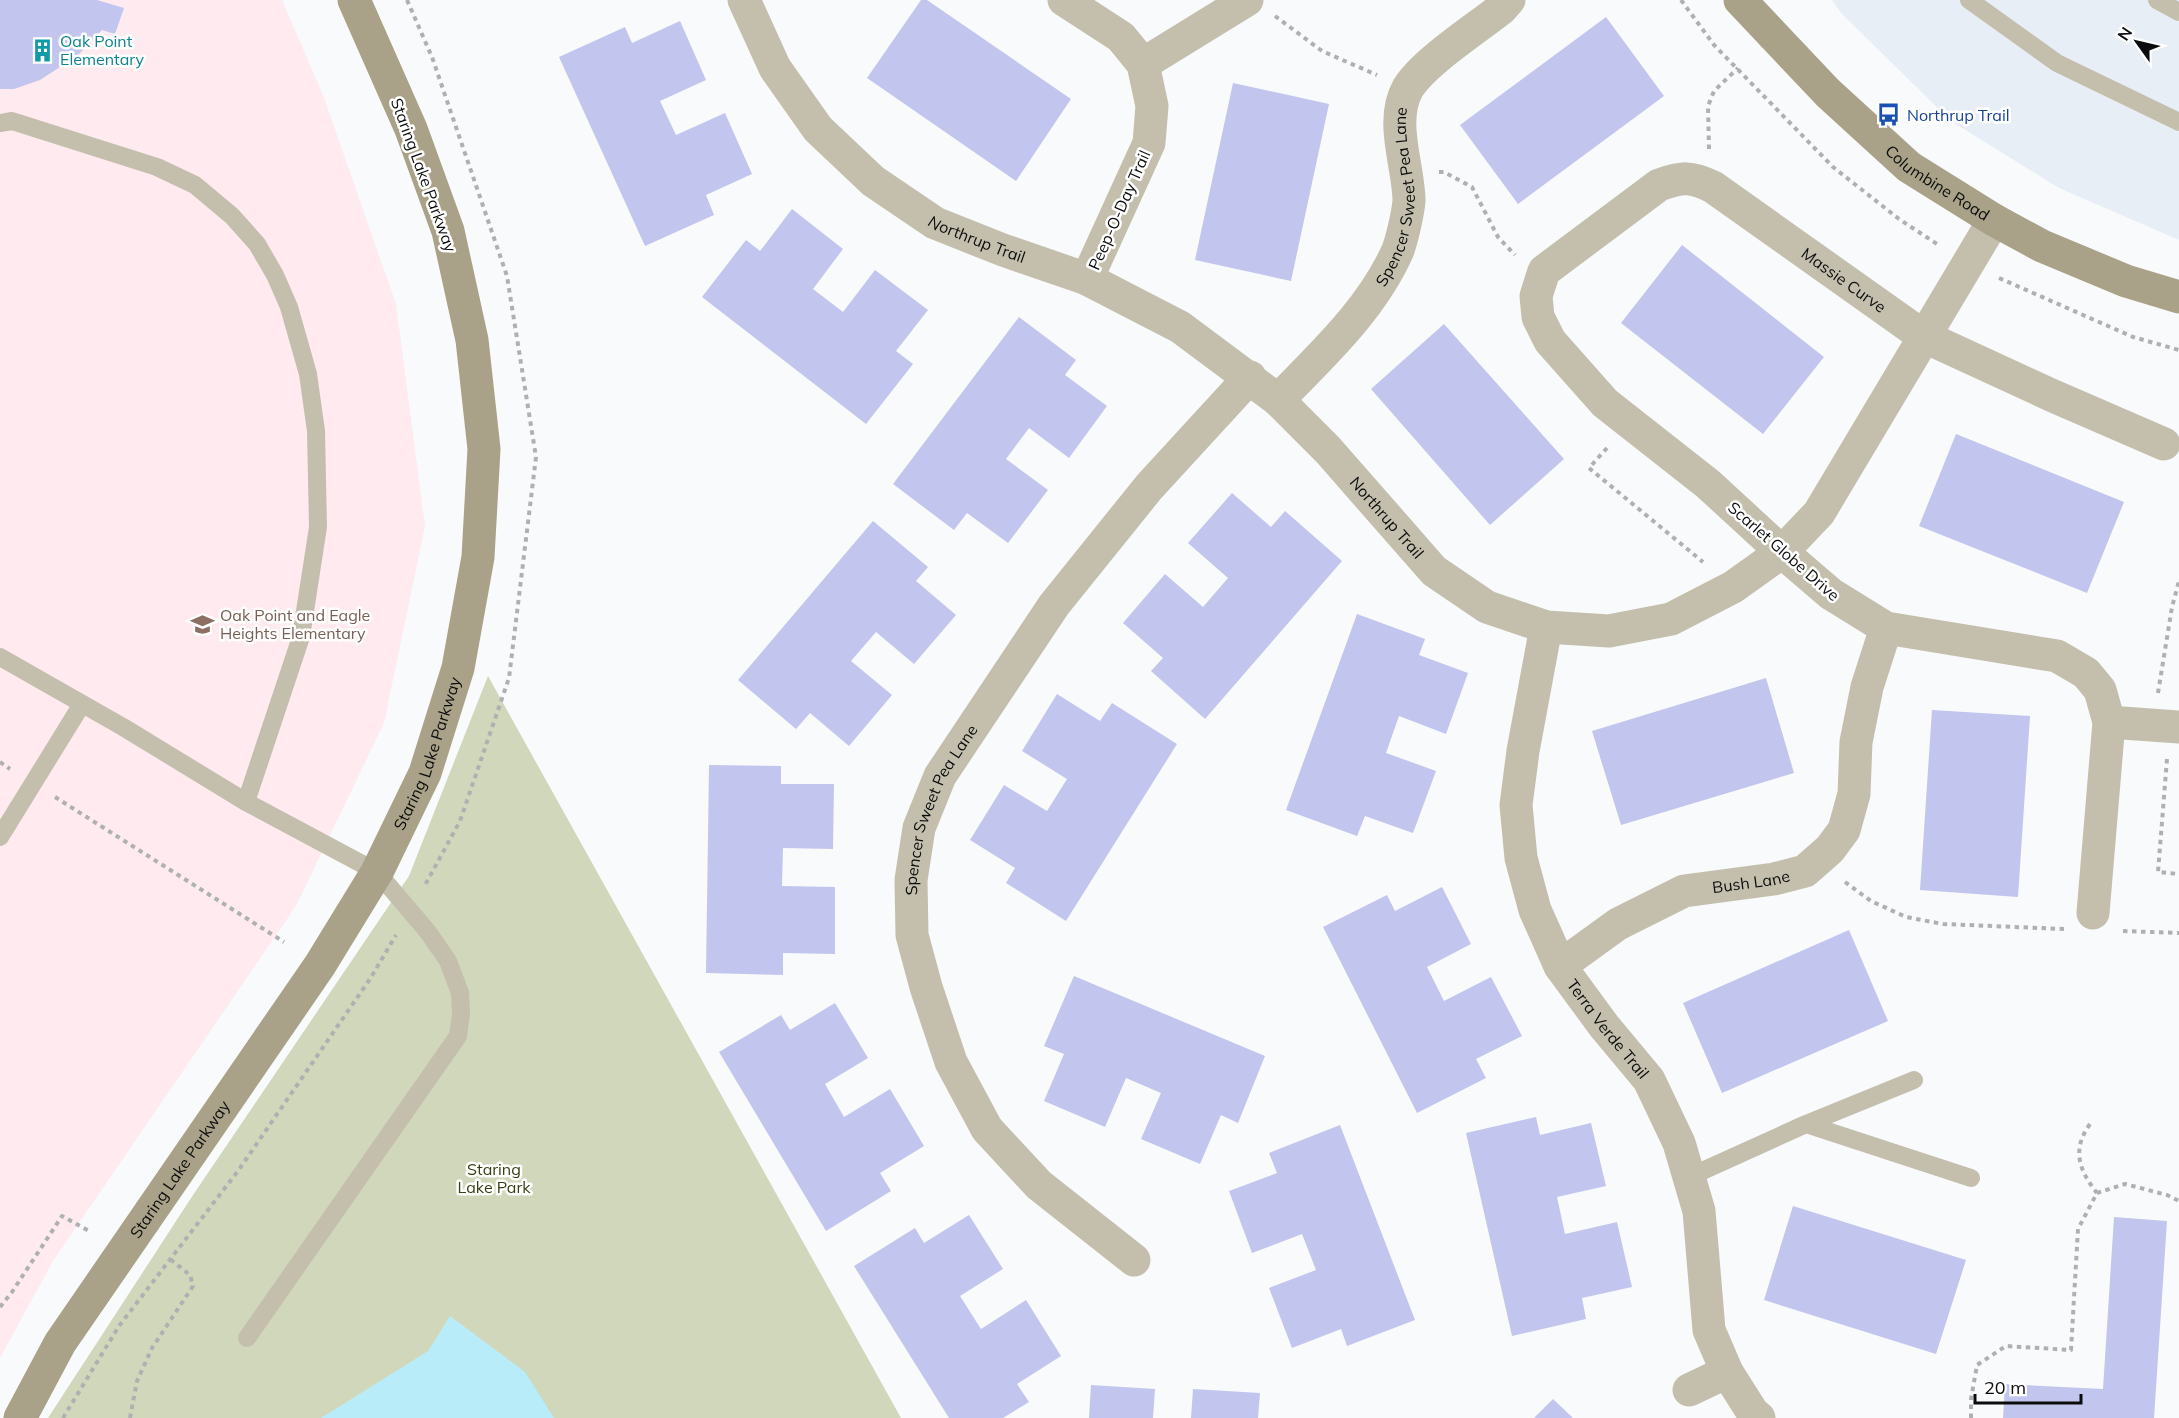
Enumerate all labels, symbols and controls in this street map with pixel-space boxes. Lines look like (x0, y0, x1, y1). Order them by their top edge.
north arrow (2107, 12, 2167, 72)
text: N (2113, 23, 2136, 44)
place label: Oak Point Elementary (60, 31, 145, 69)
building icon: Oak Point Elementary (29, 37, 55, 63)
street label: Staring Lake Parkway (387, 95, 461, 255)
bus stop icon: Northrup Trail (1876, 102, 1902, 128)
place label: Northrup Trail (1907, 105, 2010, 125)
street label: Spencer Sweet Pea Lane (1371, 106, 1419, 290)
street label: Columbine Road (1881, 140, 1993, 225)
street label: Peep-O-Day Trail (1084, 147, 1154, 273)
street label: Northrup Trail (924, 211, 1028, 267)
street label: Massie Curve (1798, 243, 1890, 317)
street label: Northrup Trail (1346, 472, 1428, 562)
street label: Scarlet Globe Drive (1724, 497, 1844, 605)
place label: Oak Point and Eagle Heights Elementary (220, 605, 370, 643)
school or university icon: Oak Point and Eagle Heights Elementary (189, 611, 215, 637)
street label: Staring Lake Parkway (389, 674, 465, 833)
street label: Spencer Sweet Pea Lane (901, 721, 982, 896)
street label: Bush Lane (1711, 865, 1792, 897)
street label: Terra Verde Trail (1563, 975, 1653, 1082)
street label: Staring Lake Parkway (125, 1096, 234, 1242)
park label: Staring Lake Park (458, 1159, 531, 1197)
scale bar (1975, 1367, 2082, 1405)
text: 20 m (1984, 1376, 2026, 1399)

